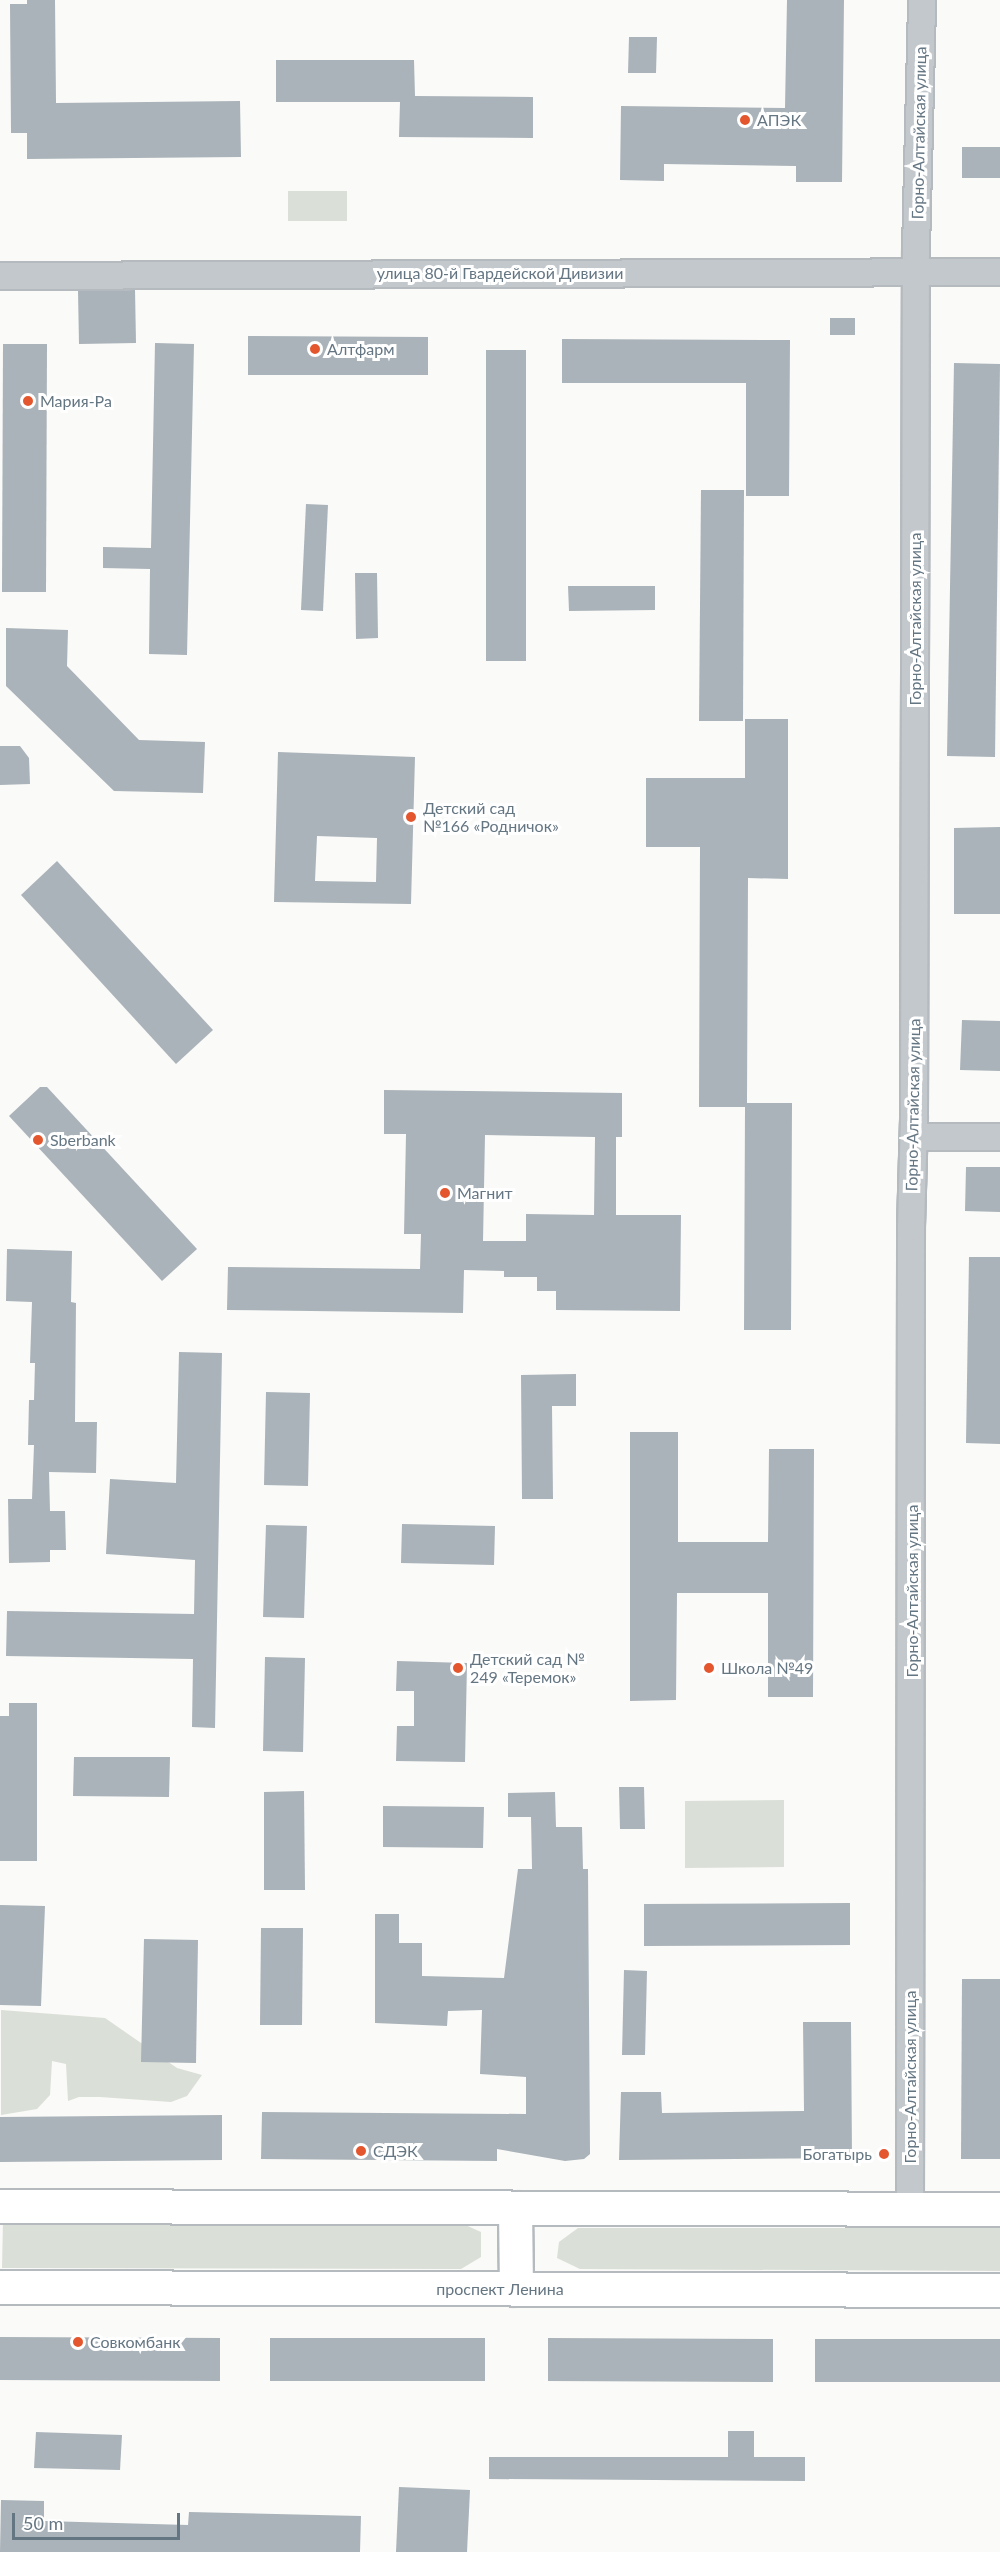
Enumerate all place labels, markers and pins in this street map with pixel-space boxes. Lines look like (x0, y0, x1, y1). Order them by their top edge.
place label: АПЭК (757, 110, 801, 130)
marker: АПЭК (738, 113, 752, 127)
place label: Алтфарм (327, 339, 395, 359)
marker: Алтфарм (308, 342, 322, 356)
place label: Мария-Ра (40, 391, 112, 411)
marker: Мария-Ра (21, 394, 35, 408)
place label: Детский сад №166 «Родничок» (423, 798, 559, 836)
marker: Детский сад №166 «Родничок» (404, 810, 418, 824)
place label: Sberbank (50, 1130, 116, 1150)
marker: Sberbank (31, 1133, 45, 1147)
place label: Магнит (457, 1183, 512, 1203)
marker: Магнит (438, 1186, 452, 1200)
place label: Детский сад № 249 «Теремок» (470, 1649, 585, 1687)
place label: Школа №49 (721, 1658, 813, 1678)
marker: Детский сад № 249 «Теремок» (451, 1661, 465, 1675)
marker: Школа №49 (702, 1661, 716, 1675)
place label: СДЭК (373, 2141, 418, 2161)
marker: СДЭК (354, 2144, 368, 2158)
place label: Богатырь (803, 2144, 872, 2164)
marker: Богатырь (877, 2147, 891, 2161)
place label: Совкомбанк (90, 2332, 180, 2352)
marker: Совкомбанк (71, 2335, 85, 2349)

